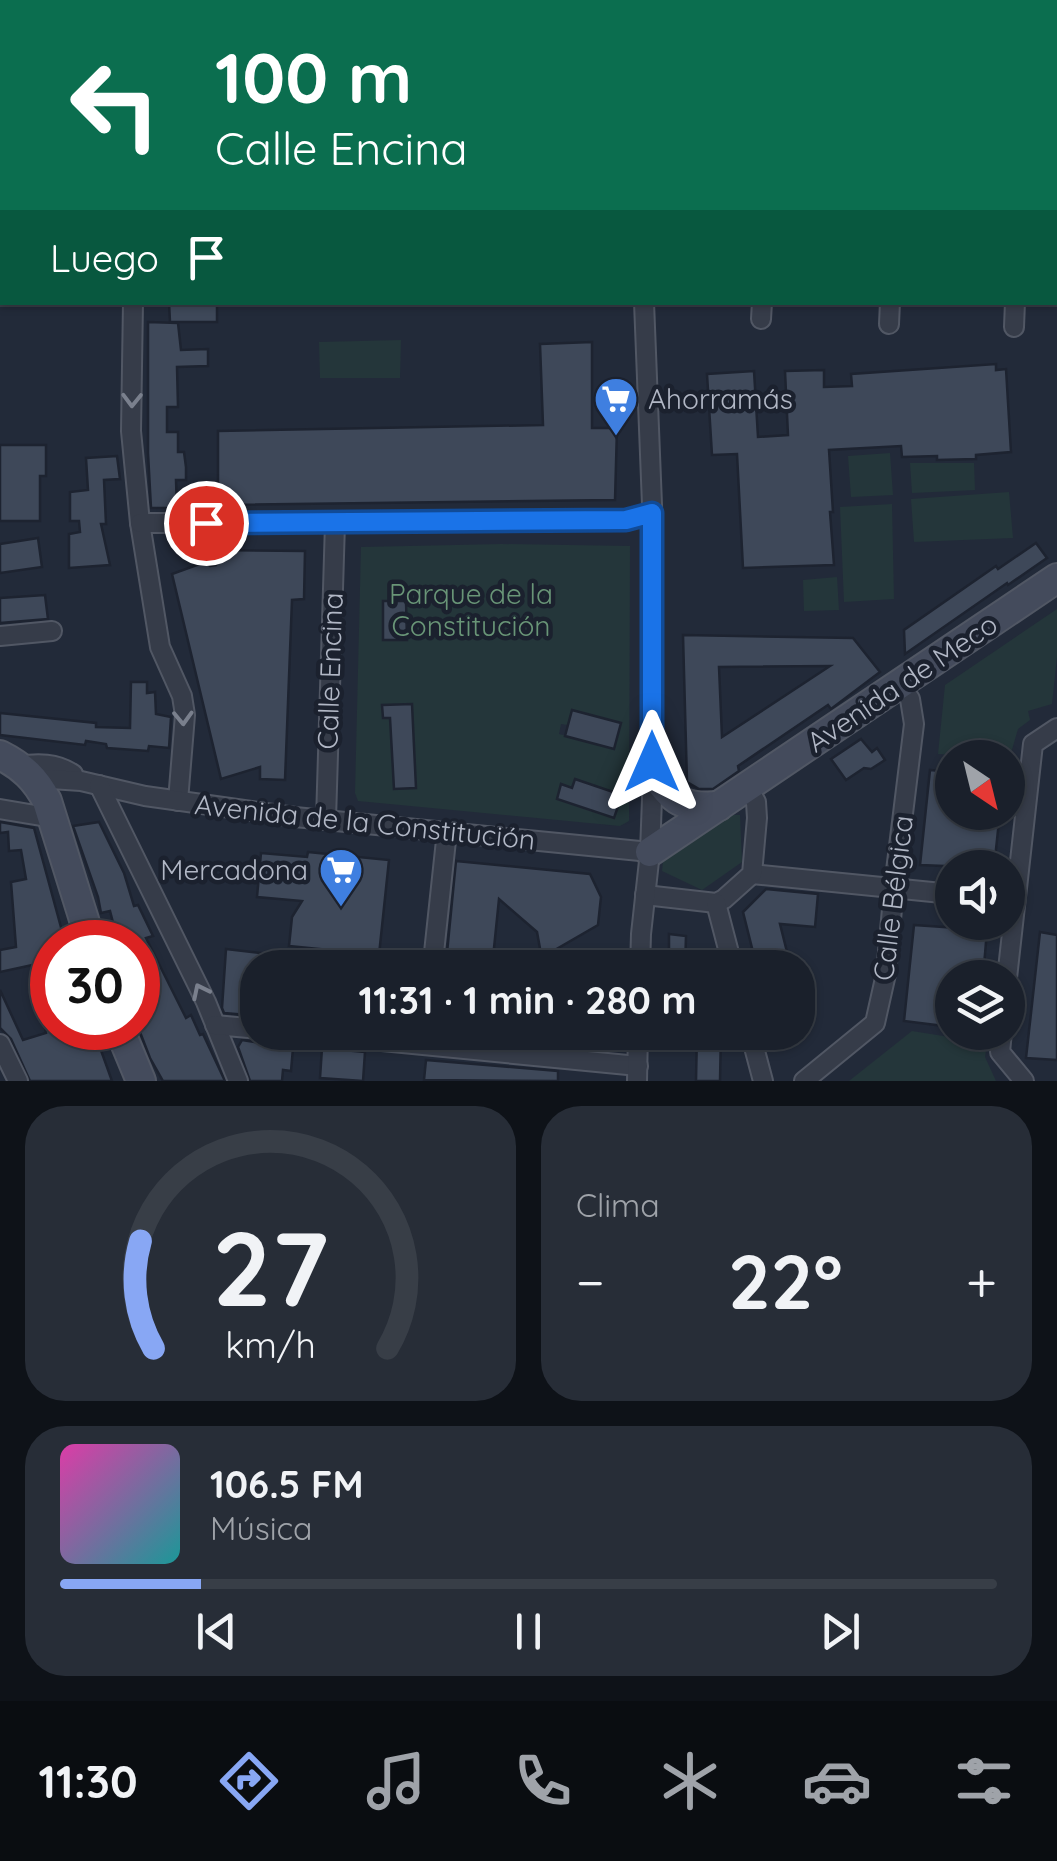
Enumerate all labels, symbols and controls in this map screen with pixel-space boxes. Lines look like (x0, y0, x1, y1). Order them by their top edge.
text: 100 m (215, 33, 412, 121)
icon: left (50, 40, 180, 170)
text: Calle Encina (215, 120, 467, 176)
icon: arrive (179, 230, 234, 285)
text: Luego (50, 234, 159, 282)
supermarket icon: Ahorramás (593, 376, 639, 437)
place label: Ahorramás (648, 381, 793, 416)
one-way arrow (121, 392, 143, 408)
pin (164, 481, 249, 566)
icon: arrive (179, 496, 234, 551)
park label: Parque de la Constitución (389, 576, 553, 643)
street label: Calle Encina (309, 592, 350, 750)
street label: Avenida de Meco (800, 606, 1004, 759)
position arrow (600, 710, 704, 814)
one-way arrow (172, 711, 193, 727)
north arrow (935, 740, 1025, 830)
map controls (935, 740, 1025, 1050)
street label: Avenida de la Constitución (193, 786, 537, 857)
street label: Calle Bélgica (865, 813, 920, 983)
supermarket icon: Mercadona (318, 847, 364, 908)
button: sound (935, 850, 1025, 940)
place label: Mercadona (160, 852, 308, 887)
speed limit sign: 30 (30, 920, 160, 1050)
button: layers (935, 960, 1025, 1050)
text: 11:31 · 1 min · 280 m (358, 976, 697, 1024)
one-way arrow (193, 984, 213, 1002)
text: Clima (576, 1185, 660, 1225)
text: 27 (212, 1202, 329, 1332)
text: 22° (728, 1234, 843, 1328)
text: − (576, 1247, 605, 1316)
text: + (966, 1247, 997, 1316)
text: km/h (225, 1322, 316, 1367)
text: 106.5 FM (210, 1460, 364, 1508)
text: Música (210, 1508, 313, 1548)
icon: previous (189, 1604, 244, 1659)
icon: pause (501, 1604, 556, 1659)
icon: next (813, 1604, 868, 1659)
icon: directions (214, 1746, 284, 1816)
icon: music (361, 1746, 431, 1816)
icon: phone (508, 1746, 578, 1816)
icon: climate (655, 1746, 725, 1816)
icon: car (802, 1746, 872, 1816)
icon: filters (949, 1746, 1019, 1816)
text: 11:30 (38, 1753, 138, 1809)

